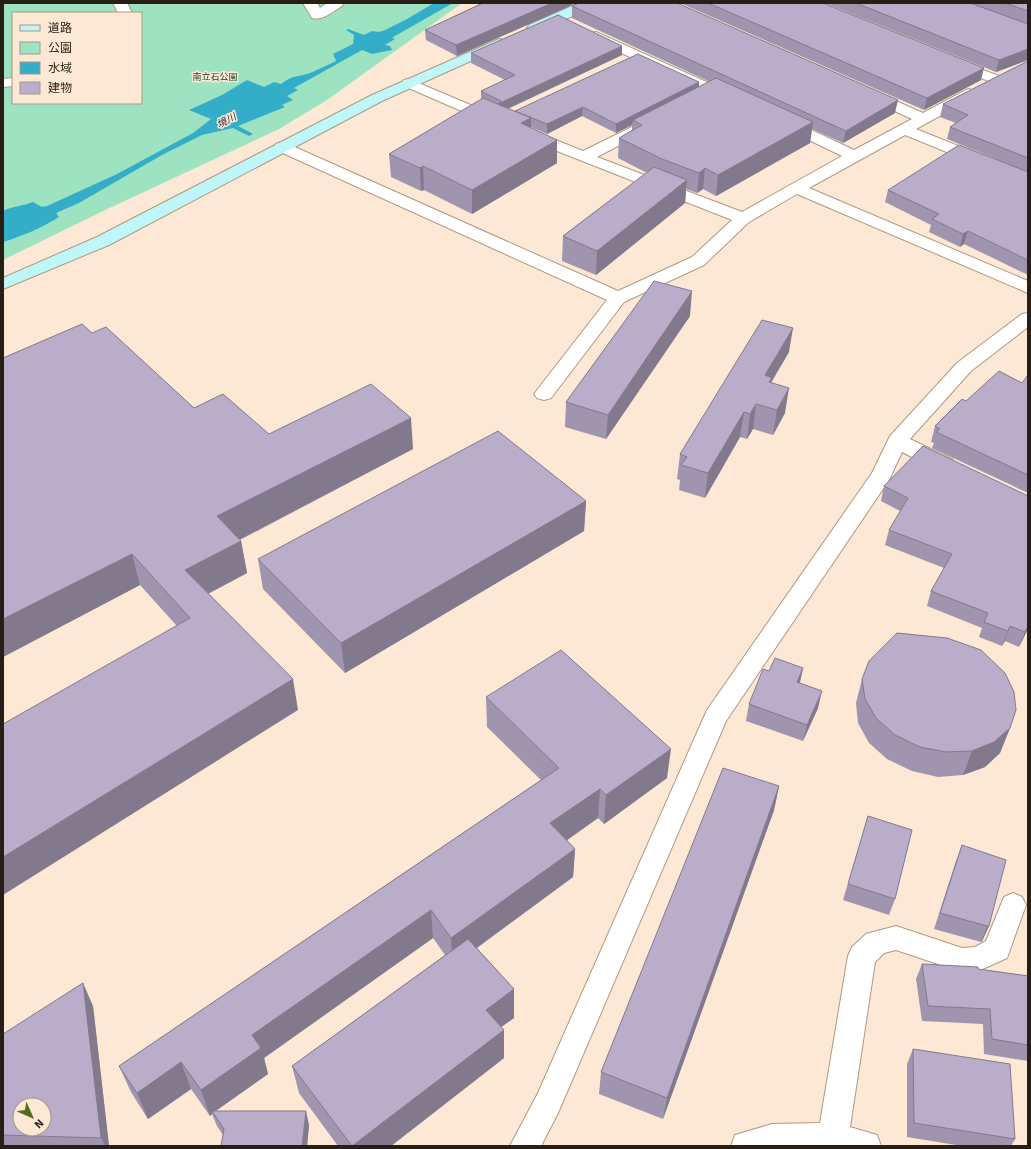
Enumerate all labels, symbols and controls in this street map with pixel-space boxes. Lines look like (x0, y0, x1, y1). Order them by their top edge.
legend (12, 12, 142, 104)
text: 道路 (48, 21, 72, 36)
text: 公園 (48, 41, 72, 56)
text: 水域 (48, 61, 72, 76)
park label: 南立石公園 (192, 72, 238, 83)
text: 建物 (48, 81, 72, 96)
water label: 境川 (215, 110, 239, 131)
north arrow (12, 1097, 52, 1137)
text: N (31, 1116, 46, 1131)

